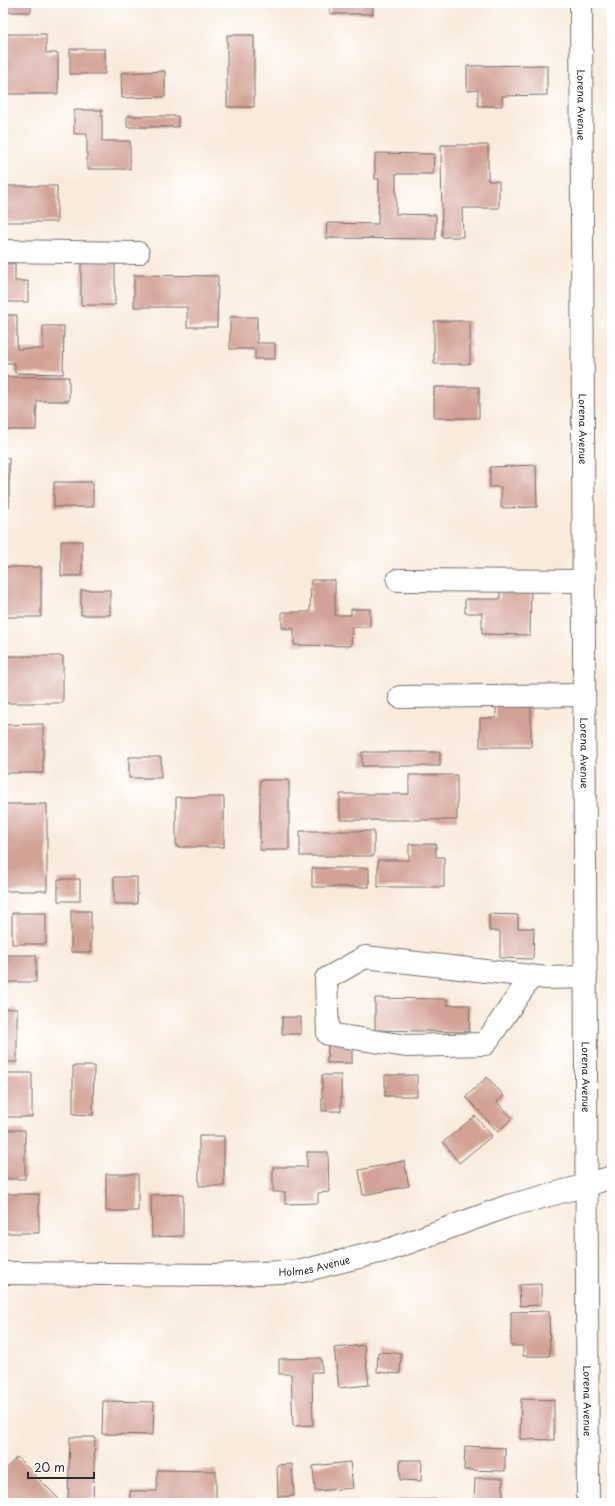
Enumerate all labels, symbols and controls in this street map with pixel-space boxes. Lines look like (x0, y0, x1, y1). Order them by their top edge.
street label: Lorena Avenue (574, 70, 590, 141)
street label: Lorena Avenue (576, 394, 591, 465)
street label: Lorena Avenue (577, 718, 593, 789)
street label: Lorena Avenue (579, 1042, 594, 1113)
street label: Holmes Avenue (278, 1251, 352, 1279)
street label: Lorena Avenue (580, 1366, 596, 1437)
scale bar (28, 1454, 94, 1480)
text: 20 m (34, 1458, 65, 1476)

